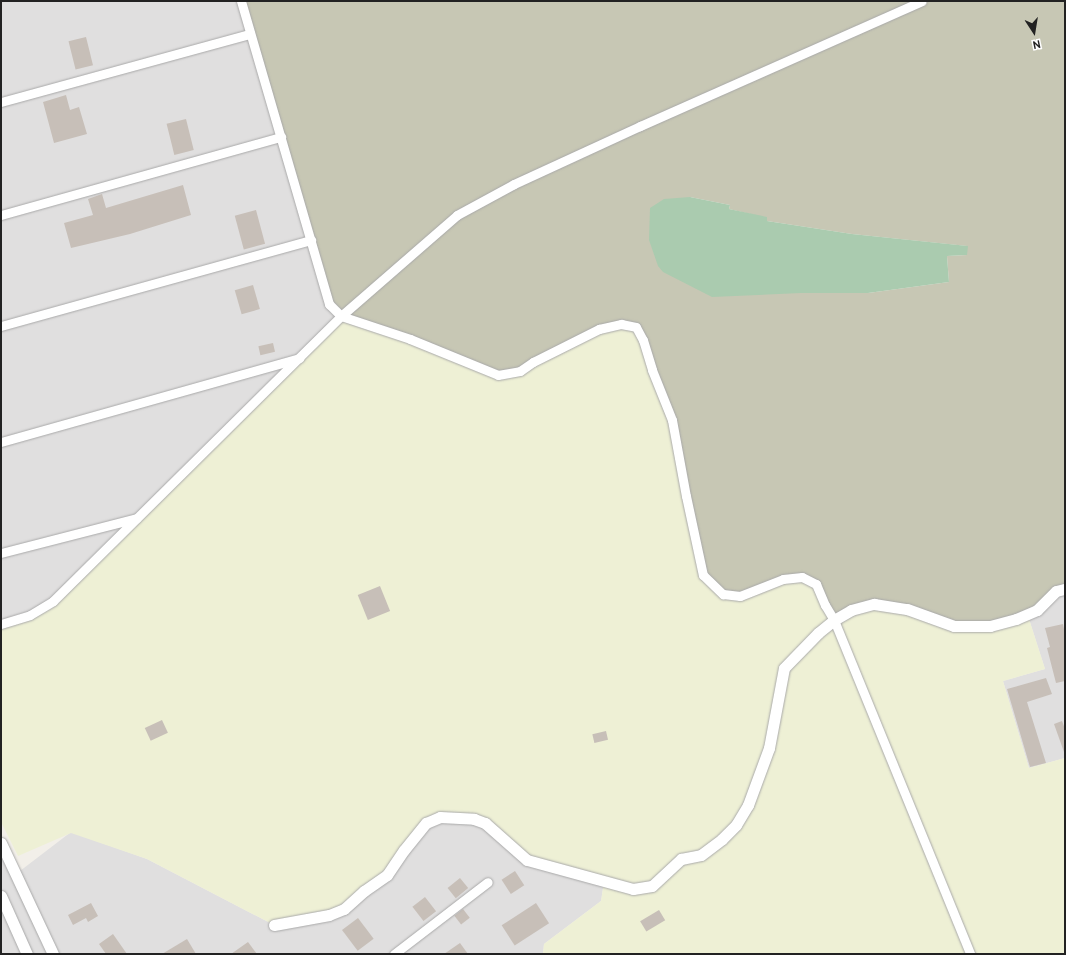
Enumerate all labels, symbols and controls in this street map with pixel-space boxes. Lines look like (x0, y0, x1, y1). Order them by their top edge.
north arrow (1014, 12, 1054, 52)
text: N (1031, 36, 1042, 51)

